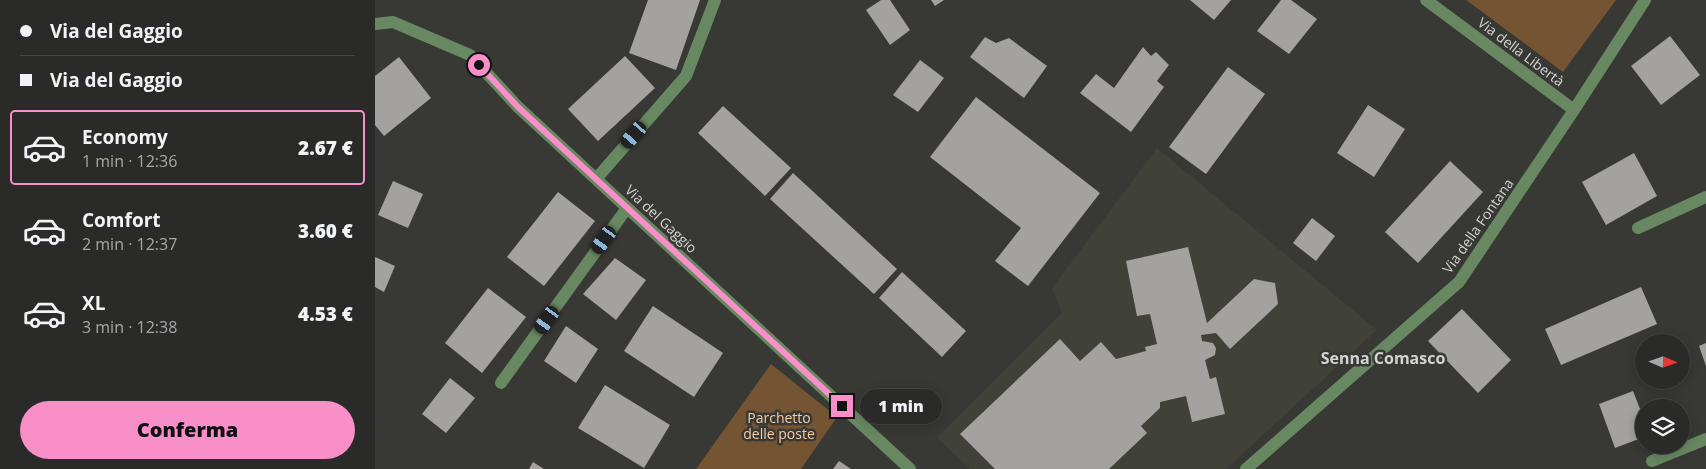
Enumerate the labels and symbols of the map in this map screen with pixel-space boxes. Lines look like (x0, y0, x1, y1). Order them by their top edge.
street label: Via della Libertà (1474, 13, 1569, 90)
route start (468, 54, 490, 76)
car (618, 119, 649, 151)
street label: Via della Fontana (1438, 175, 1517, 277)
street label: Via del Gaggio (621, 180, 701, 257)
car (589, 223, 618, 257)
car (532, 303, 561, 337)
north arrow (1635, 334, 1690, 389)
district label: Senna Comasco (1321, 347, 1445, 369)
callout: 1 min (859, 388, 942, 424)
route end (831, 395, 853, 417)
park label: Parchetto delle poste (743, 408, 815, 443)

